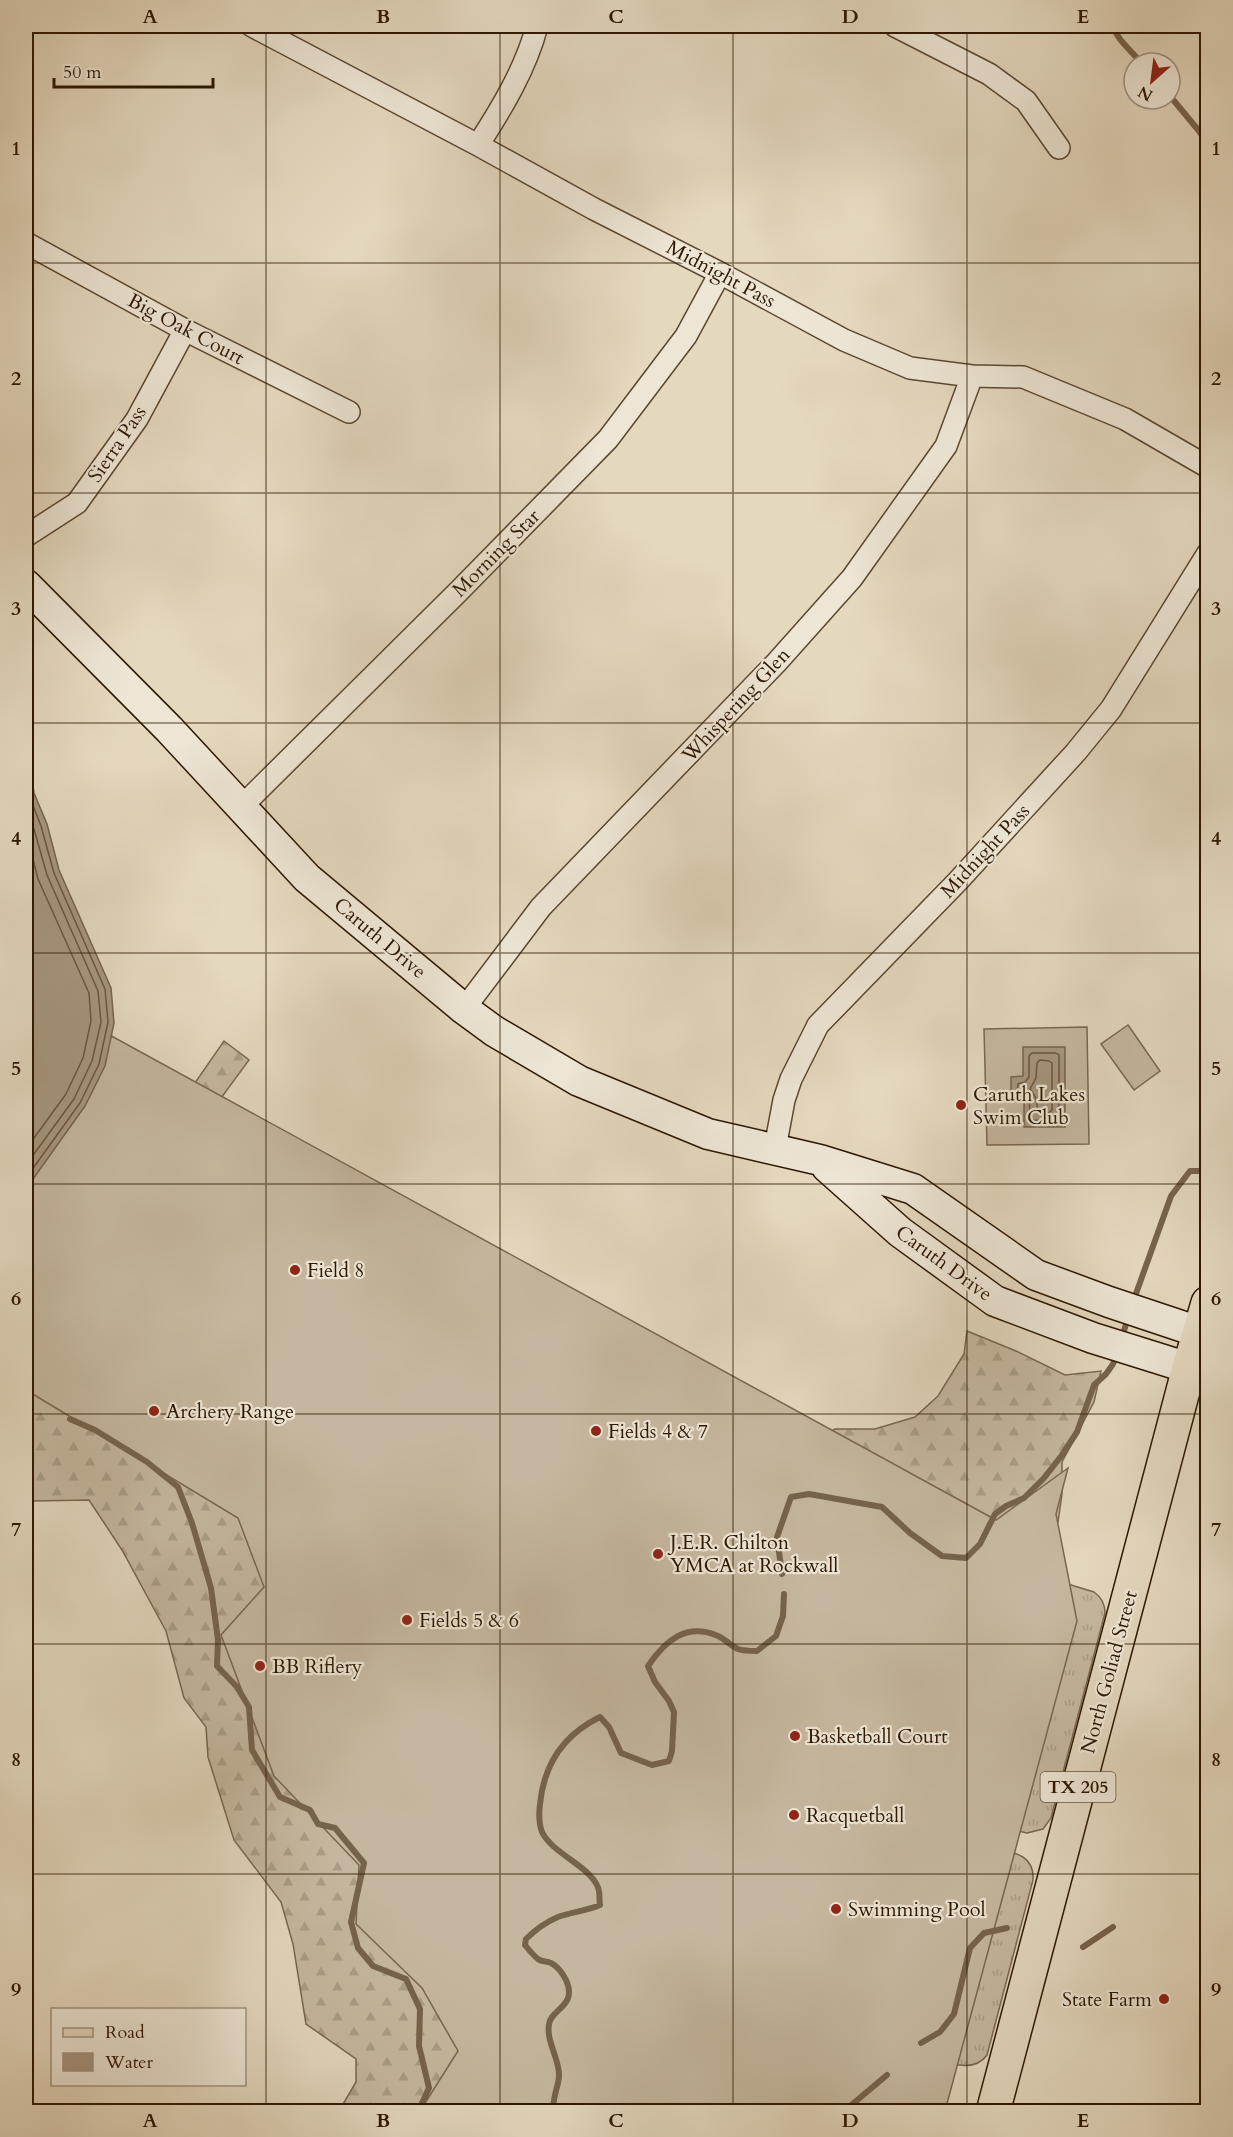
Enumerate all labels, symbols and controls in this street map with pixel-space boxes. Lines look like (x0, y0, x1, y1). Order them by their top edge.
text: A (142, 3, 158, 30)
text: B (376, 3, 390, 30)
text: C (608, 3, 624, 30)
text: D (841, 3, 859, 30)
text: E (1077, 3, 1089, 30)
scale bar (54, 51, 213, 89)
north arrow (1122, 51, 1182, 111)
text: 50 m (63, 60, 102, 85)
text: N (1134, 80, 1157, 106)
text: 1 (11, 135, 21, 162)
text: 1 (1211, 135, 1221, 162)
street label: Midnight Pass (662, 234, 780, 314)
street label: Big Oak Court (123, 287, 250, 371)
text: 2 (11, 365, 21, 392)
text: 2 (1211, 365, 1221, 392)
street label: Sierra Pass (81, 400, 153, 488)
street label: Morning Star (446, 503, 546, 603)
text: 3 (11, 595, 21, 622)
text: 3 (1211, 595, 1221, 622)
street label: Whispering Glen (675, 641, 797, 769)
street label: Midnight Pass (934, 798, 1036, 904)
text: 4 (11, 825, 21, 852)
text: 4 (1211, 825, 1221, 852)
street label: Caruth Drive (328, 891, 432, 985)
text: 5 (11, 1055, 21, 1082)
text: 5 (1211, 1055, 1221, 1082)
place label: Caruth Lakes Swim Club (973, 1081, 1085, 1131)
marker: Caruth Lakes Swim Club (954, 1098, 968, 1112)
street label: Caruth Drive (890, 1219, 998, 1307)
place label: Field 8 (307, 1257, 364, 1284)
marker: Field 8 (288, 1263, 302, 1277)
text: 6 (11, 1285, 21, 1312)
text: 6 (1211, 1285, 1221, 1312)
place label: Archery Range (166, 1398, 294, 1425)
marker: Archery Range (147, 1404, 161, 1418)
place label: Fields 4 & 7 (608, 1418, 708, 1445)
marker: Fields 4 & 7 (589, 1424, 603, 1438)
text: 7 (11, 1516, 21, 1543)
text: 7 (1211, 1516, 1221, 1543)
place label: J.E.R. Chilton YMCA at Rockwall (667, 1529, 838, 1579)
marker: J.E.R. Chilton YMCA at Rockwall (651, 1547, 665, 1561)
street label: North Goliad Street (1074, 1587, 1144, 1757)
place label: Fields 5 & 6 (419, 1607, 519, 1634)
marker: Fields 5 & 6 (400, 1613, 414, 1627)
place label: BB Riflery (272, 1653, 363, 1680)
marker: BB Riflery (253, 1659, 267, 1673)
place label: Basketball Court (807, 1723, 948, 1750)
marker: Basketball Court (788, 1729, 802, 1743)
text: 8 (11, 1746, 21, 1773)
text: 8 (1211, 1746, 1221, 1773)
road number: TX 205 (1040, 1772, 1116, 1802)
place label: Racquetball (806, 1802, 904, 1829)
marker: Racquetball (787, 1808, 801, 1822)
place label: Swimming Pool (848, 1896, 986, 1923)
marker: Swimming Pool (829, 1902, 843, 1916)
text: 9 (11, 1976, 21, 2003)
text: 9 (1211, 1976, 1221, 2003)
place label: State Farm (1062, 1986, 1152, 2013)
marker: State Farm (1157, 1992, 1171, 2006)
legend (51, 2008, 246, 2086)
text: Road (105, 2020, 145, 2045)
text: Water (104, 2050, 154, 2075)
text: A (142, 2107, 158, 2134)
text: B (376, 2107, 390, 2134)
text: C (608, 2107, 624, 2134)
text: D (841, 2107, 859, 2134)
text: E (1077, 2107, 1089, 2134)

